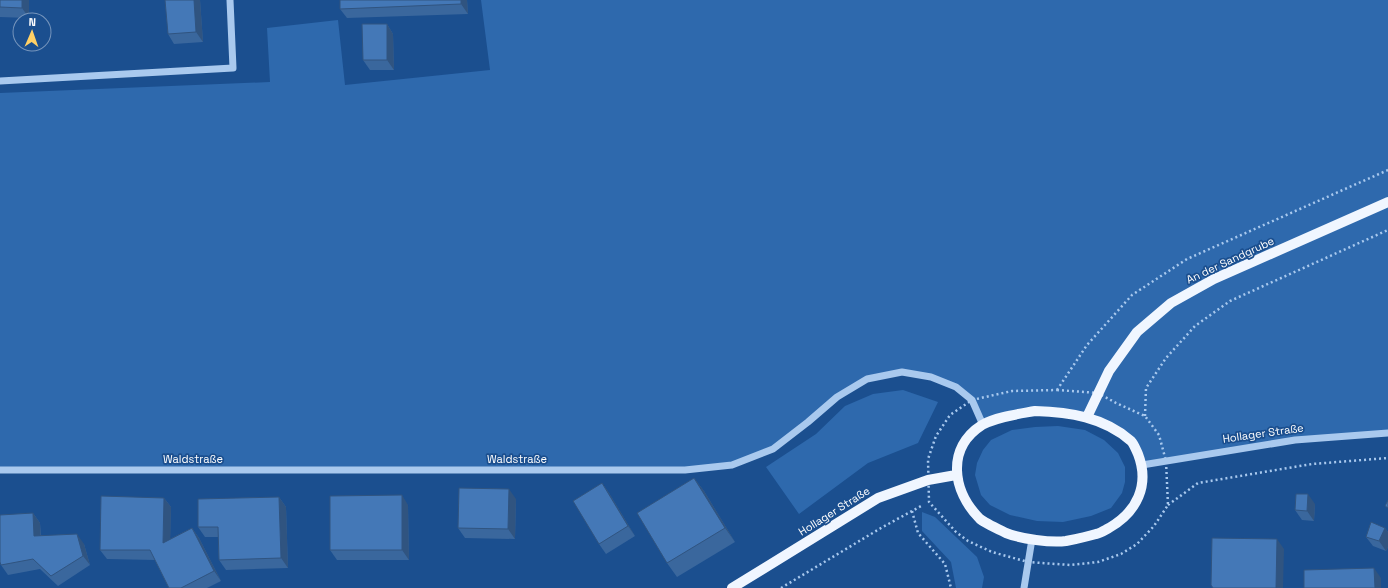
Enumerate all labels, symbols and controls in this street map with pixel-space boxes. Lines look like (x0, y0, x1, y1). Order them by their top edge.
north arrow (12, 12, 52, 52)
text: N (28, 15, 36, 29)
street label: An der Sandgrube (1184, 233, 1276, 287)
street label: Hollager Straße (1222, 420, 1304, 446)
street label: Waldstraße (163, 452, 223, 466)
street label: Waldstraße (487, 452, 547, 466)
street label: Hollager Straße (796, 483, 872, 539)

